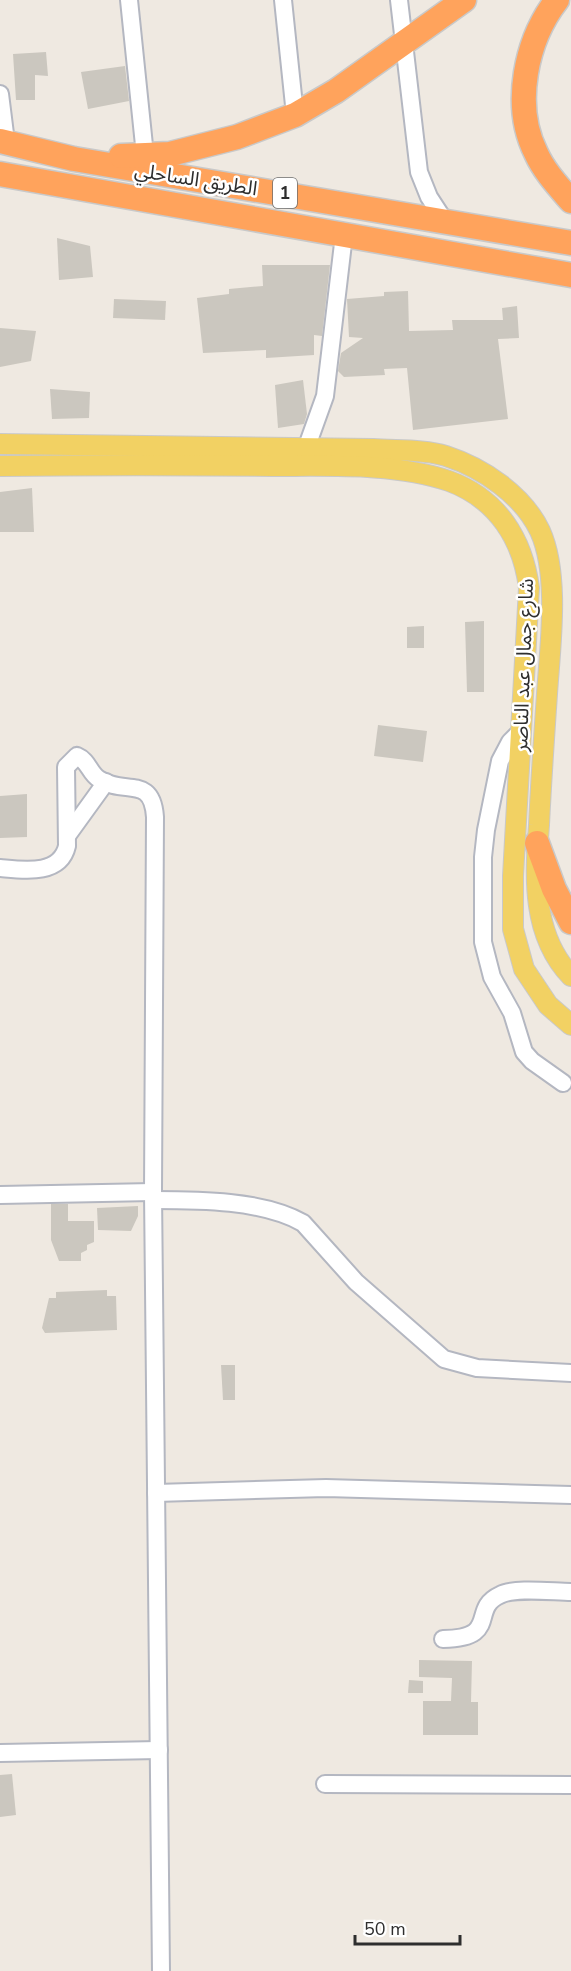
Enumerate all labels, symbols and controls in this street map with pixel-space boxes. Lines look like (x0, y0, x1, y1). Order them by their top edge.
street label: الطريق الساحلي (132, 156, 259, 204)
road number: 1 (273, 178, 297, 208)
street label: شارع جمال عبد الناصر (507, 578, 541, 753)
scale bar (355, 1908, 460, 1946)
text: 50 m (364, 1917, 406, 1941)

